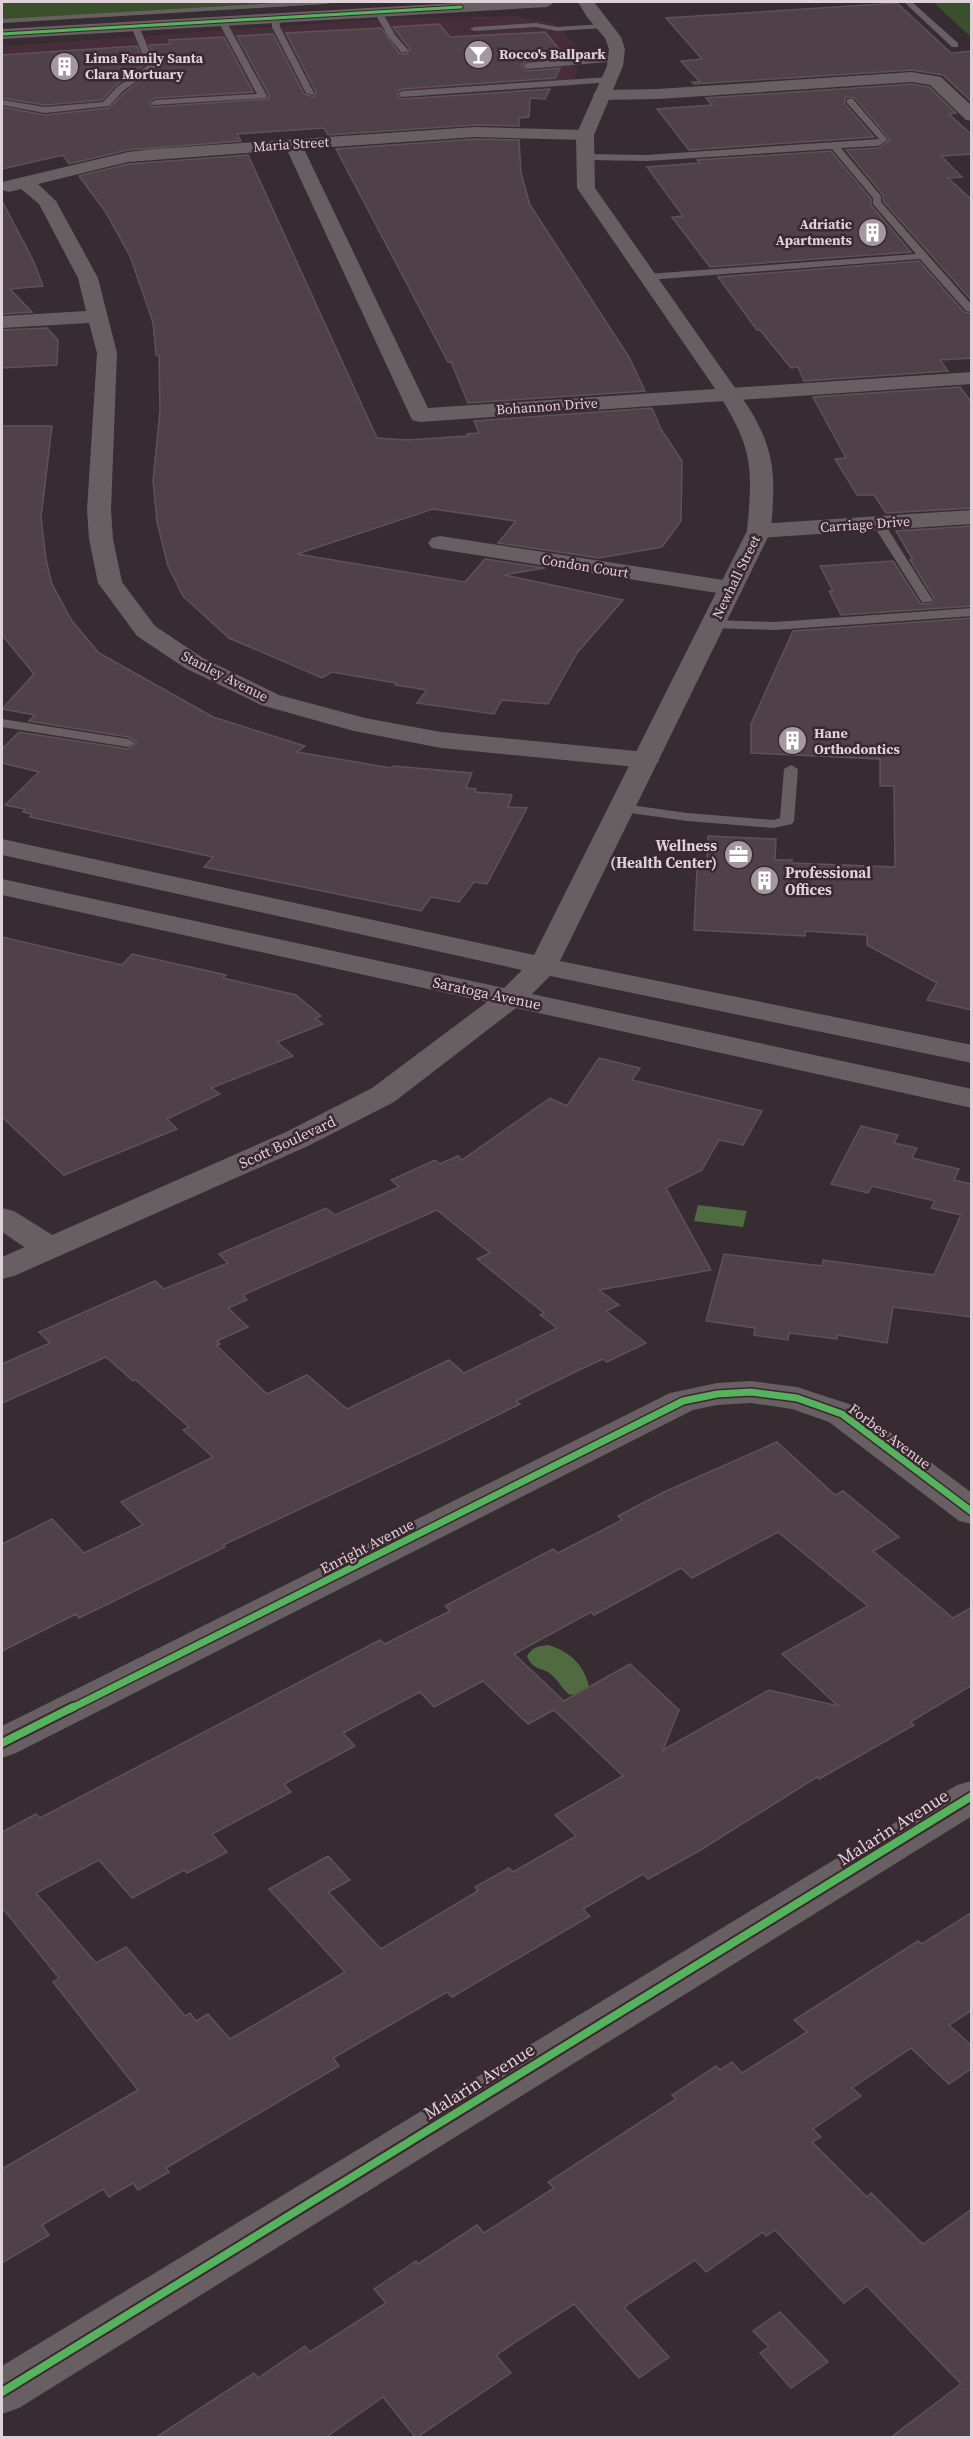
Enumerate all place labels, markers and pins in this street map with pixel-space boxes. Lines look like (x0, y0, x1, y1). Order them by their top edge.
bar icon: Rocco's Ballpark (462, 38, 494, 70)
place label: Rocco's Ballpark (499, 44, 606, 64)
place label: Lima Family Santa Clara Mortuary (85, 48, 204, 84)
building icon: Lima Family Santa Clara Mortuary (48, 50, 80, 82)
place label: Adriatic Apartments (775, 214, 853, 250)
building icon: Adriatic Apartments (857, 216, 889, 248)
place label: Hane Orthodontics (814, 723, 900, 759)
building icon: Hane Orthodontics (777, 725, 809, 757)
place label: Wellness (Health Center) (610, 835, 717, 873)
office icon: Wellness (Health Center) (722, 838, 754, 870)
place label: Professional Offices (785, 862, 871, 900)
building icon: Professional Offices (748, 865, 780, 897)

